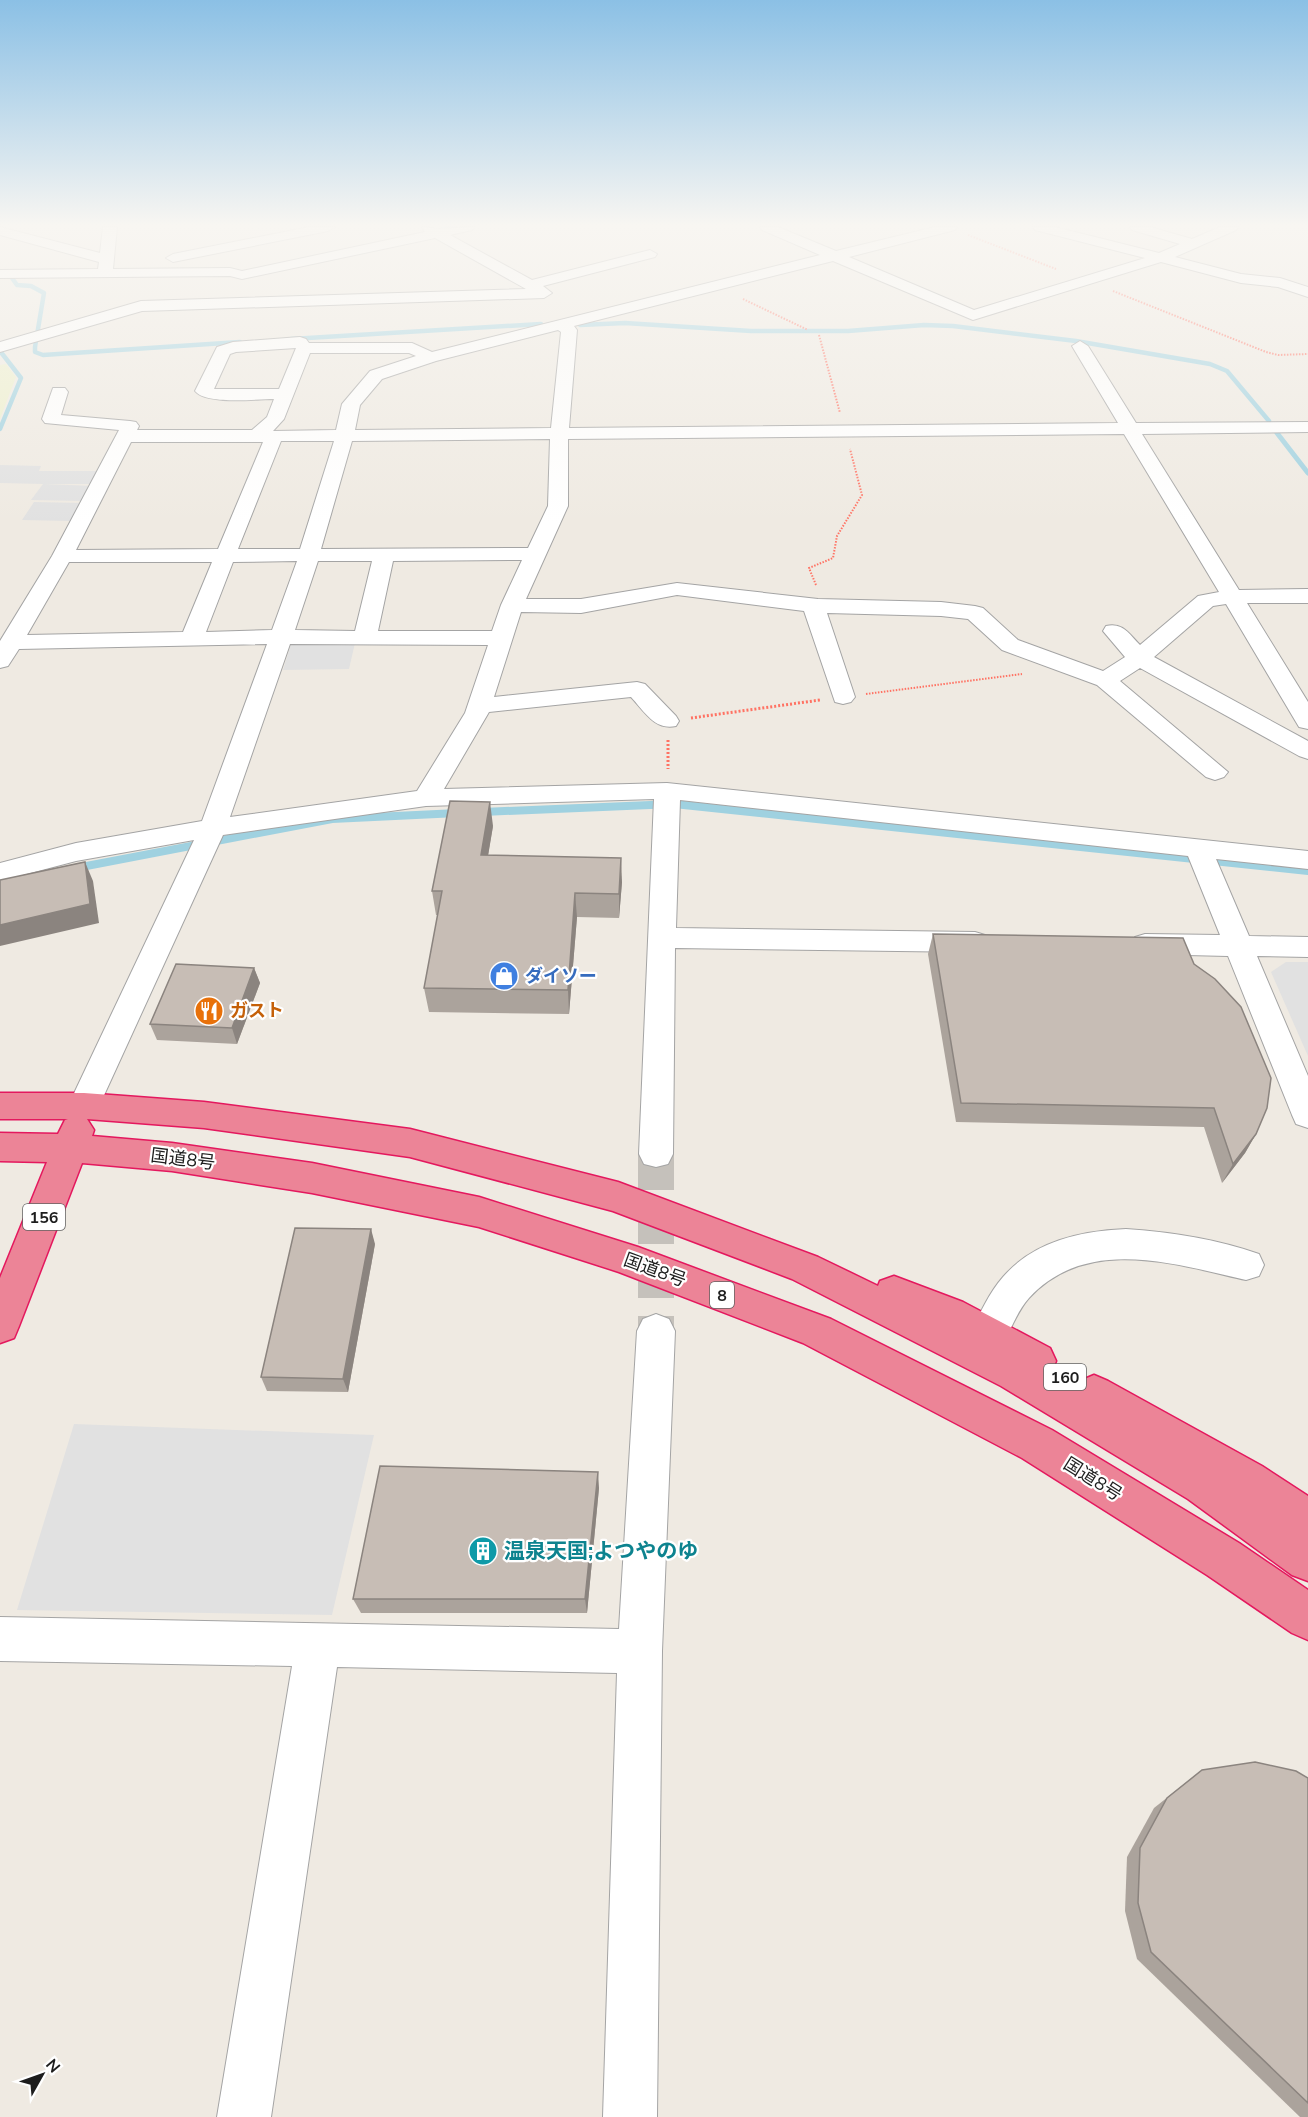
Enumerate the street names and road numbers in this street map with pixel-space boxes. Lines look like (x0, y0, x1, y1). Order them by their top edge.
street label: 国道8号 (149, 1143, 217, 1175)
road number: 156 (23, 1204, 65, 1230)
street label: 国道8号 (620, 1248, 690, 1292)
road number: 8 (710, 1282, 734, 1308)
road number: 160 (1044, 1364, 1086, 1390)
street label: 国道8号 (1059, 1452, 1127, 1506)

